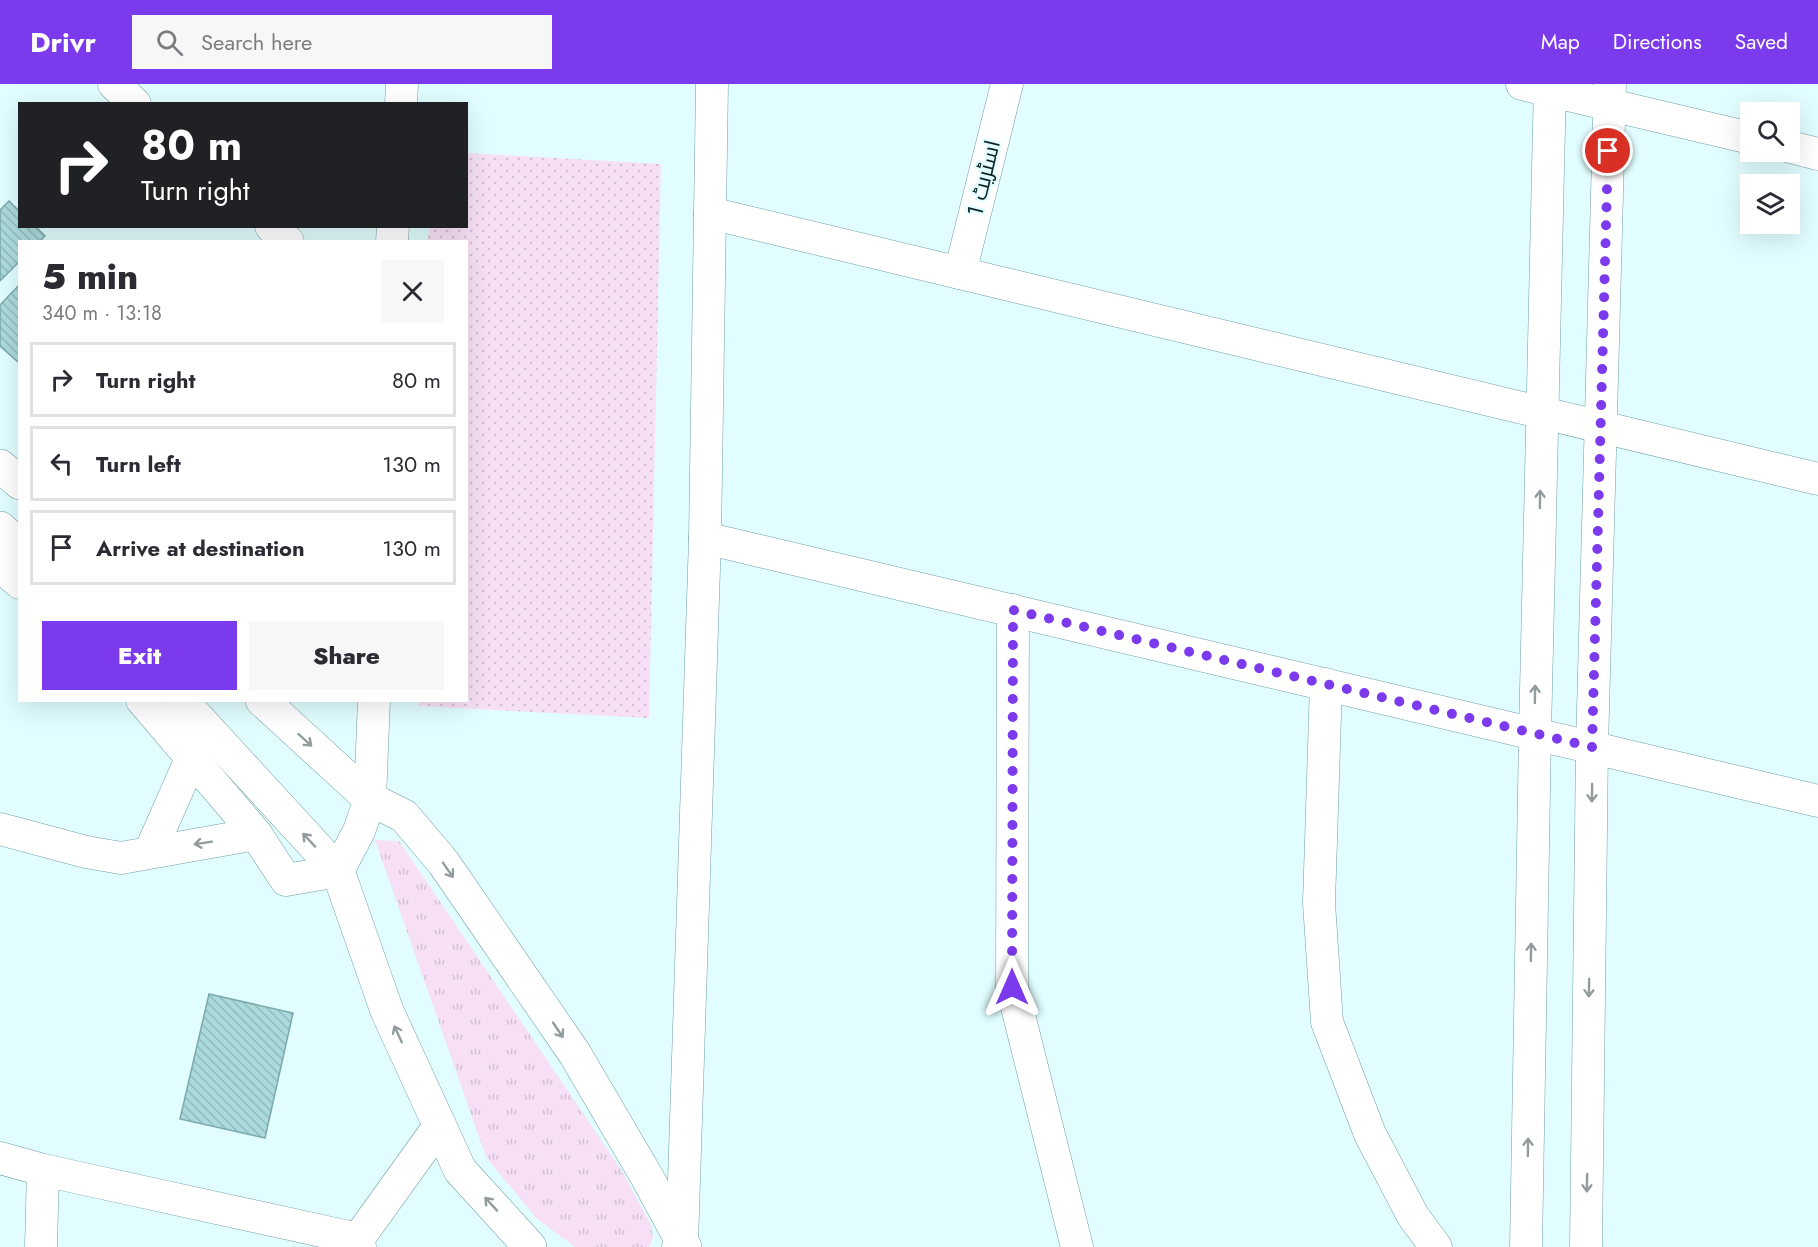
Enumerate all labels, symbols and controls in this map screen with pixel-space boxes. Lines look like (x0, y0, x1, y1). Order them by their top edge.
search box (132, 15, 552, 69)
text: Drivr (30, 22, 96, 63)
icon: search (153, 26, 186, 59)
text: Search here (201, 26, 312, 58)
text: Map (1541, 27, 1580, 57)
text: Directions (1613, 27, 1702, 57)
text: Saved (1735, 27, 1788, 57)
map controls (1740, 102, 1800, 234)
button: search (1740, 102, 1800, 162)
text: 80 m (141, 115, 242, 176)
pin (1582, 125, 1633, 176)
icon: right (42, 126, 120, 204)
icon: arrive (1591, 134, 1624, 167)
street label: اسٹریٹ 1 (958, 137, 1008, 219)
text: Turn right (141, 171, 249, 210)
button: layers (1740, 174, 1800, 234)
text: 5 min (42, 250, 138, 302)
button: close (381, 260, 444, 323)
text: 340 m · 13:18 (42, 299, 162, 328)
icon: right (45, 363, 78, 396)
text: Turn right (96, 364, 196, 396)
text: 80 m (392, 364, 441, 396)
icon: left (45, 447, 78, 480)
text: Turn left (96, 448, 181, 480)
text: 130 m (382, 448, 441, 480)
one-way arrow (1534, 489, 1546, 509)
icon: arrive (45, 531, 78, 564)
text: Arrive at destination (96, 532, 305, 564)
text: 130 m (382, 532, 441, 564)
button: Exit (42, 621, 237, 690)
button: Share (249, 621, 444, 690)
one-way arrow (1530, 684, 1541, 704)
one-way arrow (298, 733, 313, 747)
one-way arrow (1586, 783, 1597, 803)
one-way arrow (302, 833, 316, 848)
one-way arrow (193, 838, 213, 849)
one-way arrow (442, 861, 454, 877)
one-way arrow (1525, 942, 1537, 962)
position arrow (980, 955, 1044, 1019)
one-way arrow (1583, 978, 1595, 998)
one-way arrow (552, 1022, 564, 1038)
one-way arrow (392, 1026, 403, 1044)
one-way arrow (1522, 1137, 1534, 1157)
one-way arrow (1581, 1173, 1593, 1193)
one-way arrow (484, 1197, 498, 1212)

